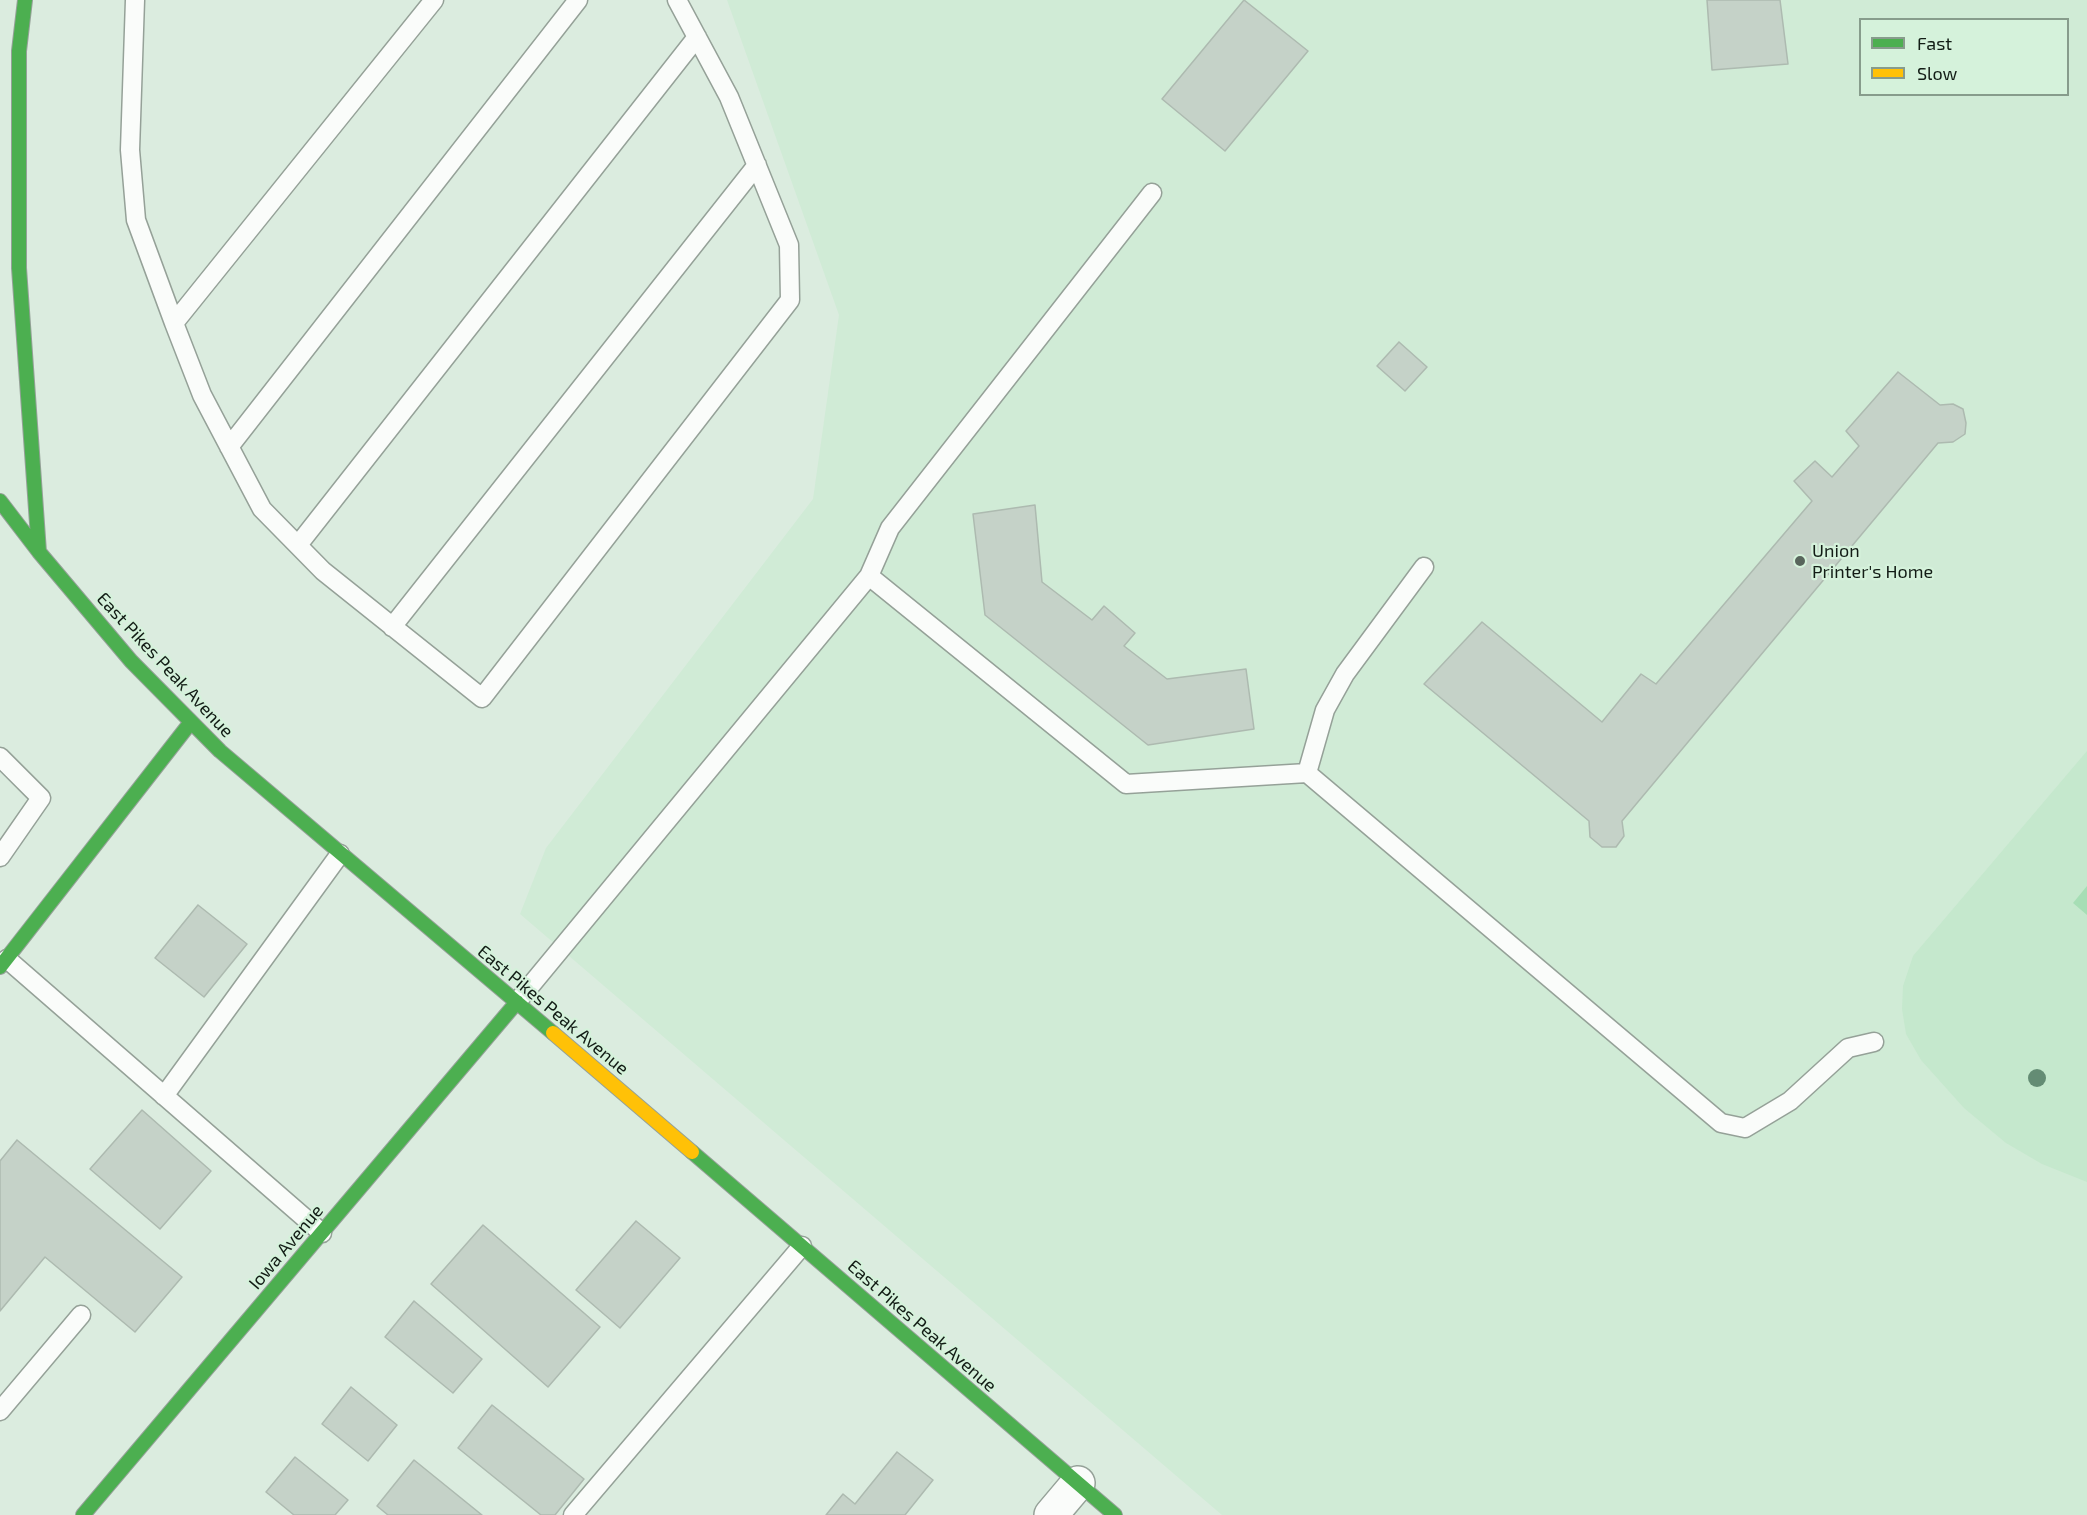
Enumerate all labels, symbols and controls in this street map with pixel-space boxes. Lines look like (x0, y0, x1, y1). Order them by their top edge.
legend (1859, 18, 2069, 96)
text: Fast (1917, 32, 1952, 54)
text: Slow (1917, 62, 1957, 84)
place label: Union Printer's Home (1812, 540, 1933, 582)
marker: Union Printer's Home (1793, 554, 1807, 568)
street label: East Pikes Peak Avenue (92, 588, 238, 742)
street label: East Pikes Peak Avenue (473, 941, 633, 1079)
street label: Iowa Avenue (244, 1200, 328, 1294)
street label: East Pikes Peak Avenue (843, 1255, 1001, 1397)

